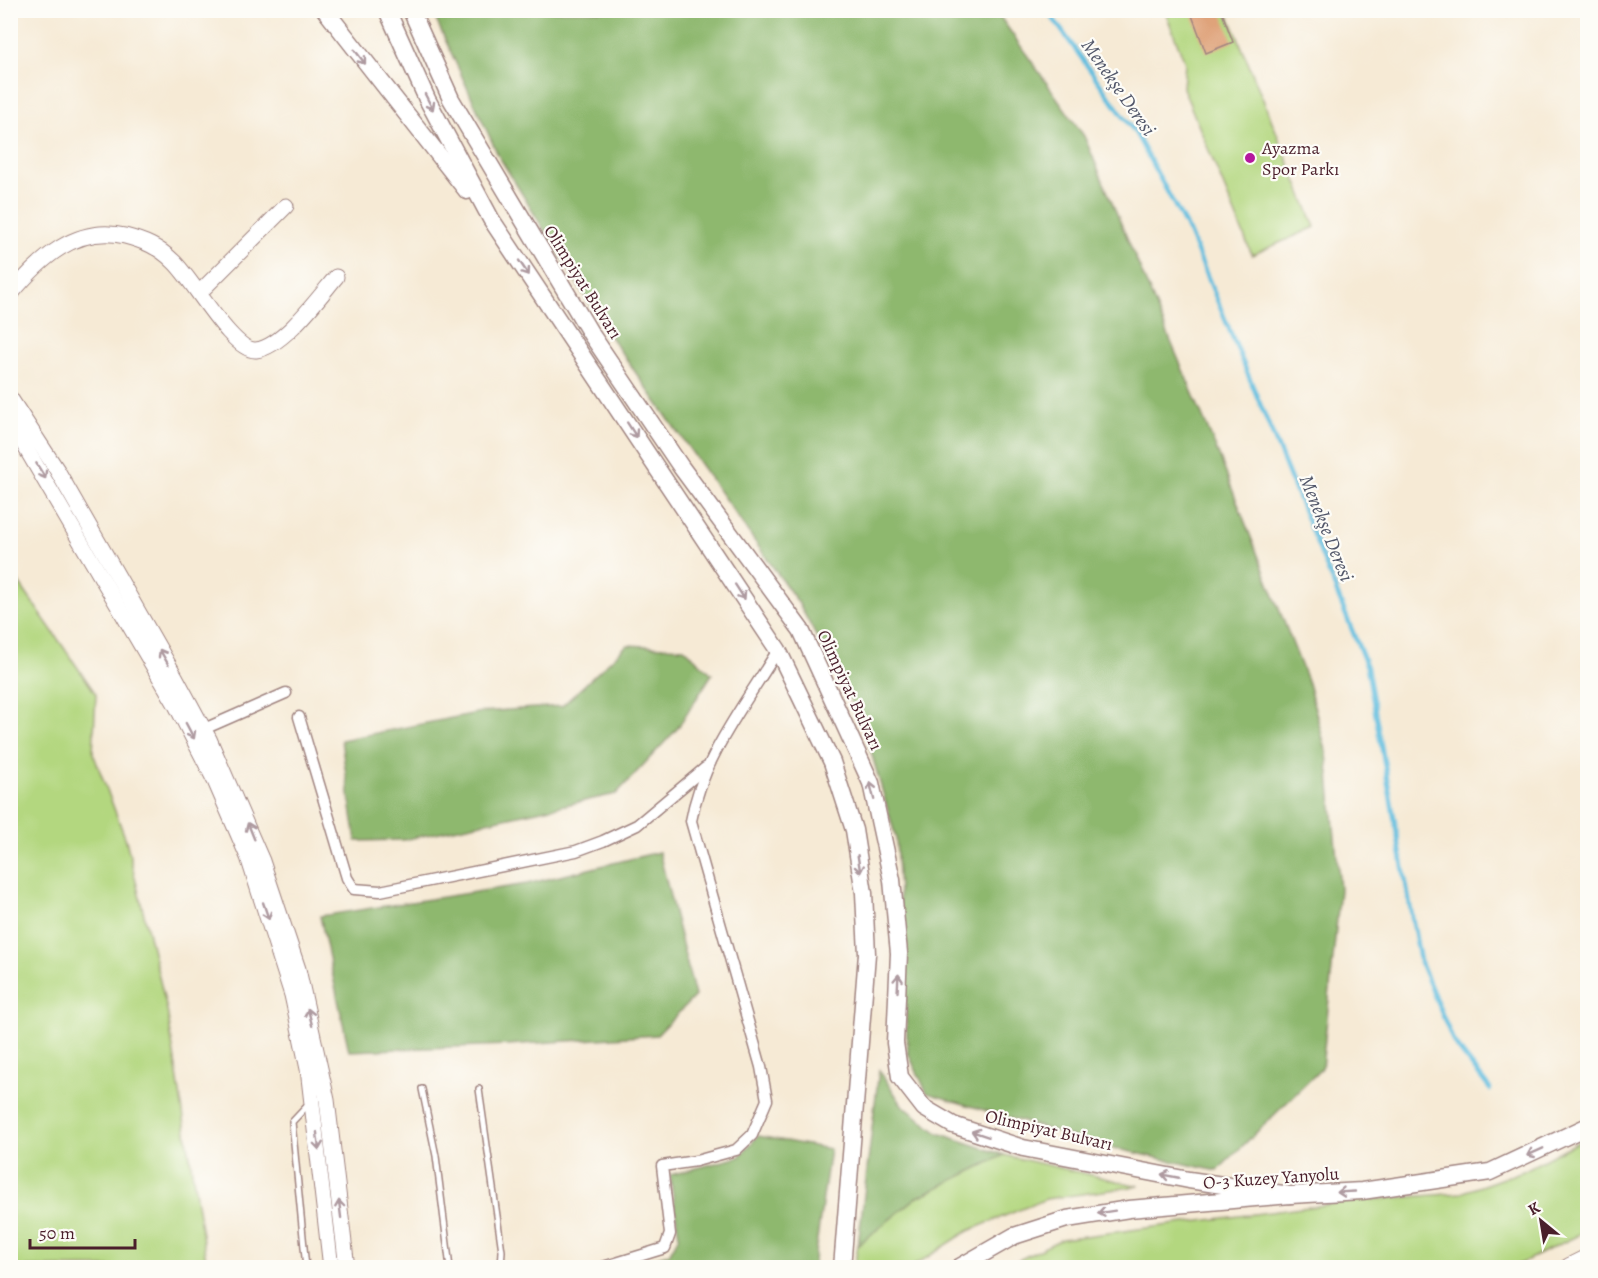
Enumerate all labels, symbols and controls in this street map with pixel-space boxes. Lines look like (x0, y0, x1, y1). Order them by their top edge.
water label: Menekşe Deresi (1075, 33, 1162, 141)
one-way arrow (354, 49, 367, 65)
one-way arrow (423, 93, 435, 111)
place label: Ayazma Spor Parkı (1261, 136, 1339, 181)
marker: Ayazma Spor Parkı (1243, 151, 1257, 165)
street label: Olimpiyat Bulvarı (538, 220, 628, 344)
one-way arrow (518, 259, 530, 275)
one-way arrow (626, 421, 638, 437)
one-way arrow (36, 462, 48, 479)
water label: Menekşe Deresi (1293, 471, 1360, 586)
one-way arrow (733, 584, 746, 601)
street label: Olimpiyat Bulvarı (812, 626, 888, 754)
one-way arrow (158, 649, 170, 666)
one-way arrow (185, 722, 196, 740)
one-way arrow (866, 782, 878, 801)
one-way arrow (245, 823, 256, 841)
one-way arrow (854, 854, 865, 874)
one-way arrow (262, 901, 273, 919)
one-way arrow (892, 974, 903, 994)
one-way arrow (303, 1008, 315, 1027)
street label: Olimpiyat Bulvarı (983, 1104, 1115, 1156)
one-way arrow (971, 1128, 990, 1139)
one-way arrow (313, 1131, 324, 1151)
one-way arrow (1527, 1147, 1545, 1159)
street label: O-3 Kuzey Yanyolu (1202, 1161, 1340, 1195)
one-way arrow (1160, 1170, 1180, 1181)
one-way arrow (1336, 1187, 1356, 1198)
north arrow (1511, 1191, 1571, 1251)
text: K (1524, 1196, 1544, 1221)
one-way arrow (334, 1200, 345, 1220)
one-way arrow (1097, 1207, 1117, 1218)
scale bar (30, 1212, 135, 1250)
text: 50 m (39, 1221, 75, 1245)

